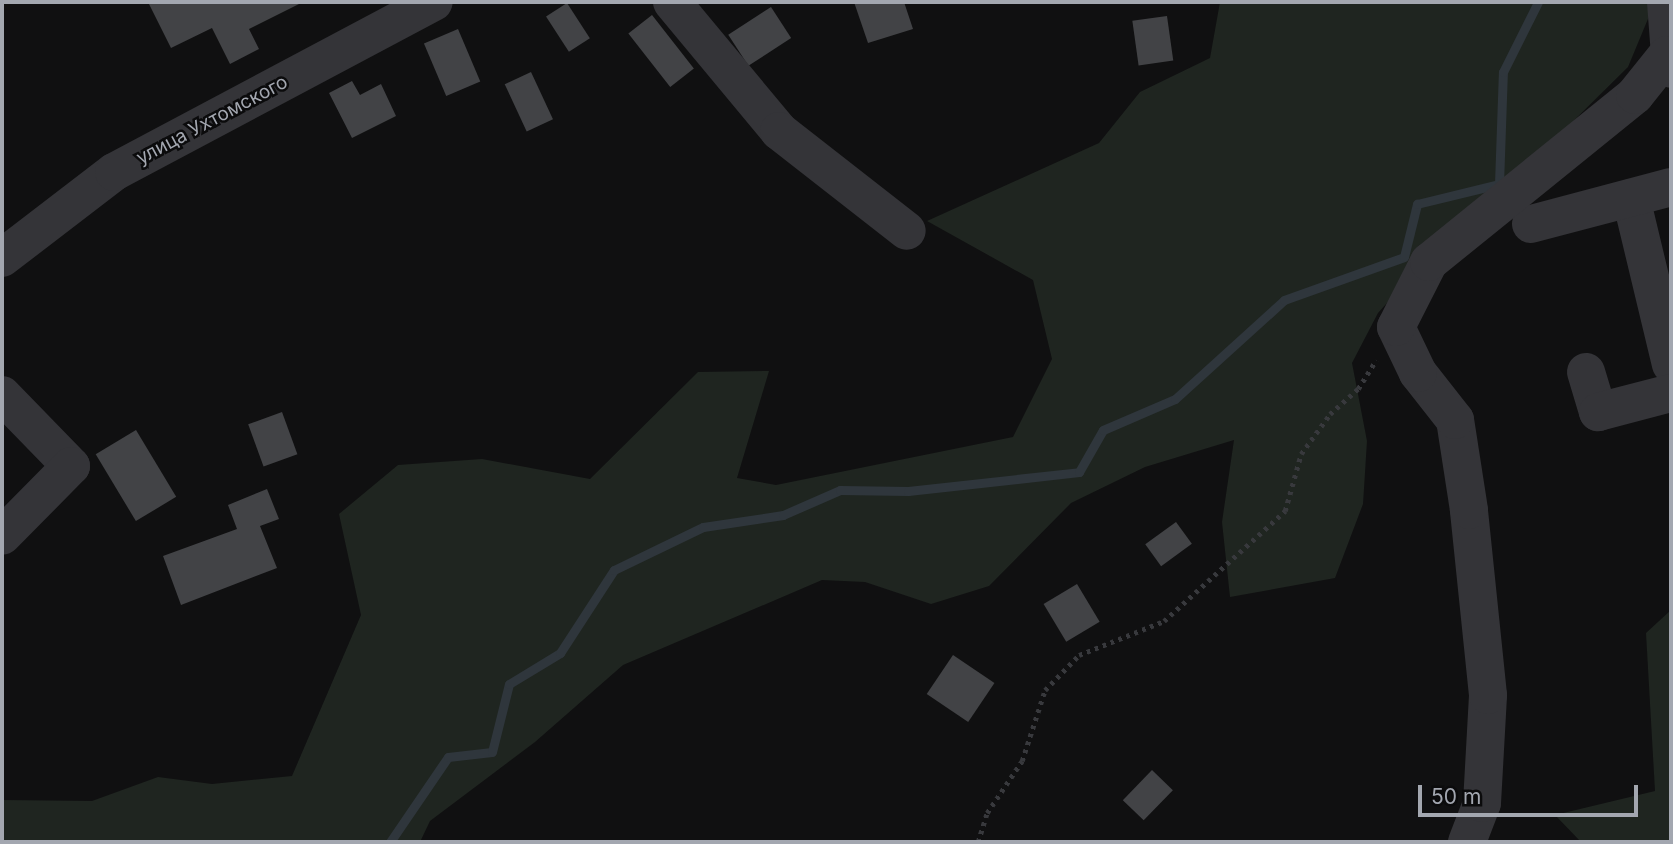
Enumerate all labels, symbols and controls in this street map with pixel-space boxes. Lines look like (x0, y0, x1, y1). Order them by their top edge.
street label: улица Ухтомского (132, 70, 292, 170)
scale bar (1421, 770, 1642, 814)
text: 50 m (1431, 784, 1481, 809)

